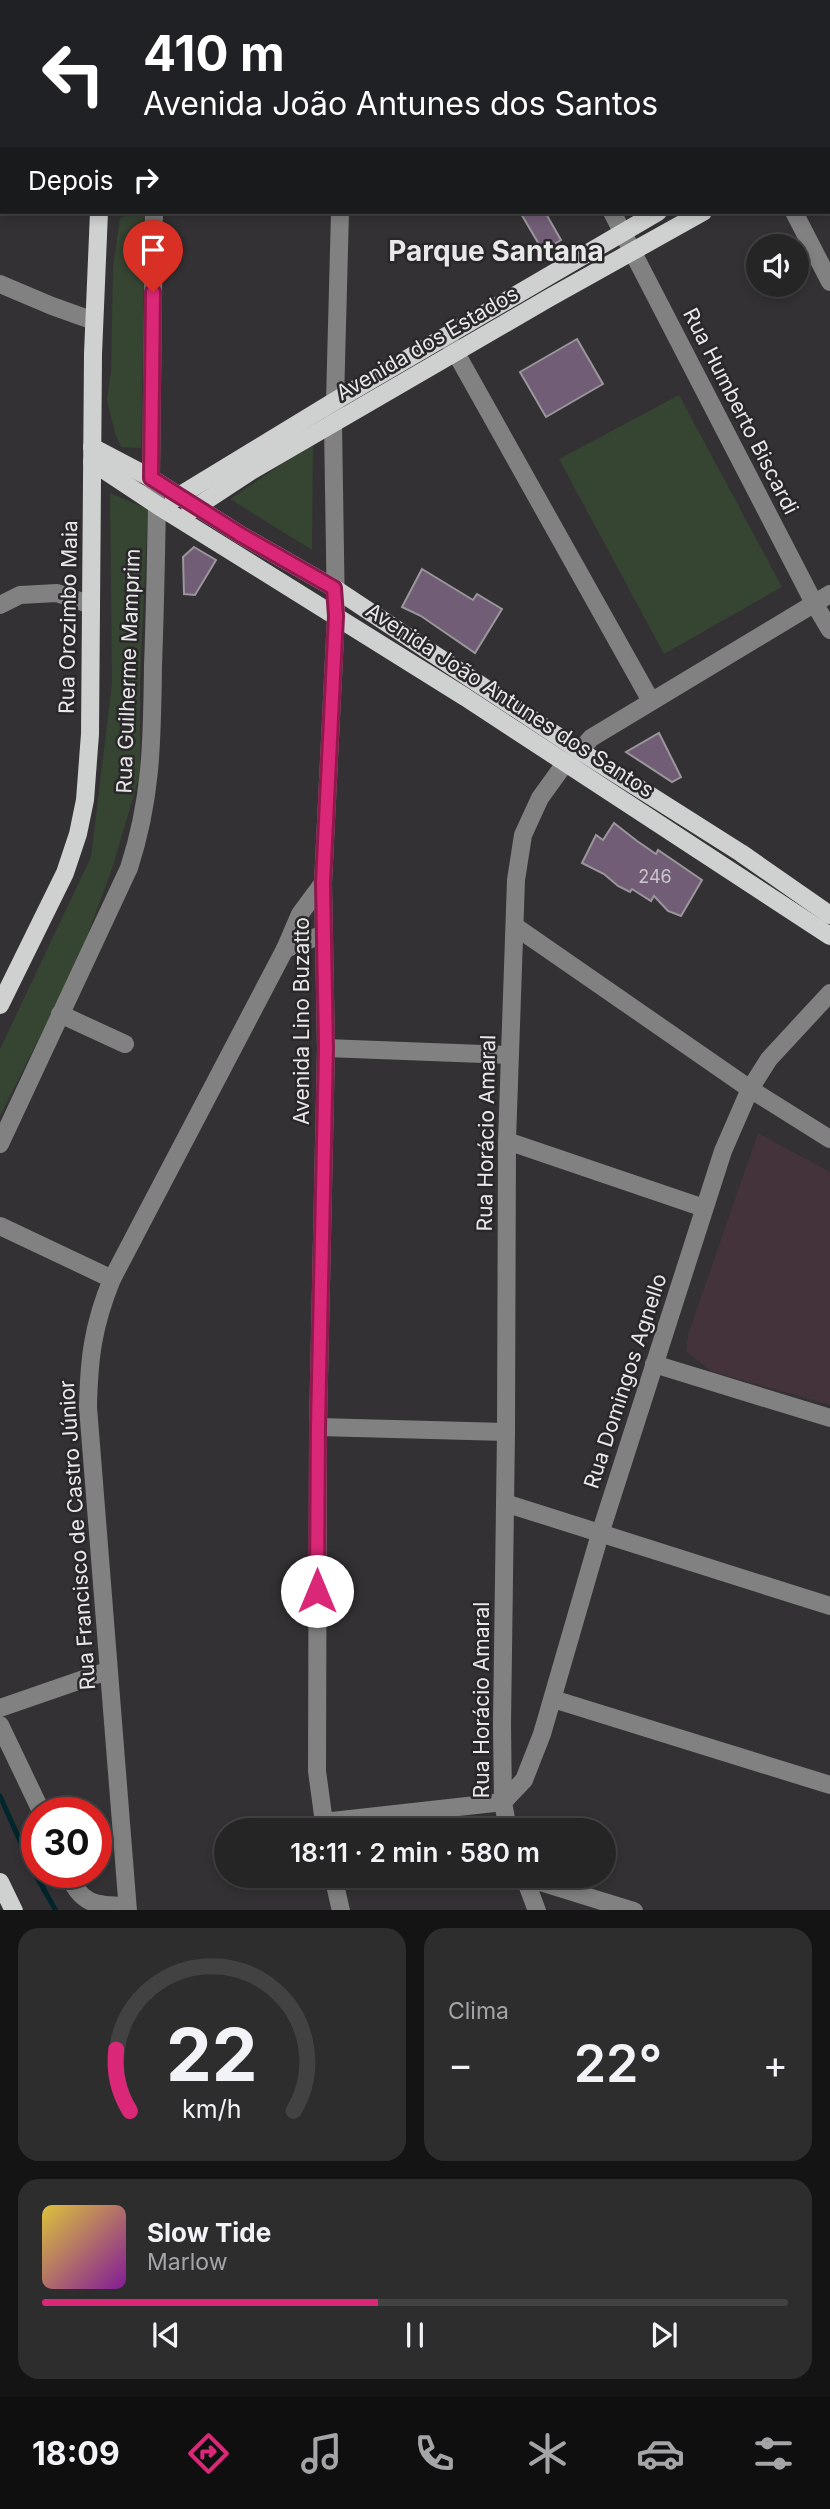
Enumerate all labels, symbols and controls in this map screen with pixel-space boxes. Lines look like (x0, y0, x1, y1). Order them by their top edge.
text: 410 m (143, 24, 285, 83)
icon: left (28, 28, 119, 119)
text: Avenida João Antunes dos Santos (143, 84, 658, 123)
icon: right (127, 161, 165, 199)
text: Depois (28, 165, 113, 196)
pin (123, 220, 183, 292)
icon: arrive (134, 231, 172, 269)
district label: Parque Santana (388, 234, 604, 268)
map controls (746, 234, 809, 297)
button: sound (746, 234, 809, 297)
street label: Avenida dos Estados (331, 281, 523, 405)
street label: Rua Humberto Biscardi (678, 304, 804, 518)
street label: Rua Orozimbo Maia (54, 520, 82, 714)
street label: Rua Guilherme Mamprim (111, 548, 145, 794)
street label: Avenida João Antunes dos Santos (361, 597, 659, 803)
house number: 246 (638, 866, 672, 887)
street label: Avenida Lino Buzatto (289, 917, 314, 1125)
street label: Rua Horácio Amaral (472, 1035, 500, 1231)
street label: Rua Domingos Agnello (578, 1270, 672, 1492)
street label: Rua Francisco de Castro Júnior (54, 1379, 100, 1691)
position arrow (280, 1554, 354, 1628)
street label: Rua Horácio Amaral (469, 1602, 494, 1798)
speed limit sign: 30 (21, 1797, 112, 1888)
text: 18:11 · 2 min · 580 m (290, 1837, 540, 1868)
text: Clima (448, 1997, 509, 2025)
text: 22 (166, 2010, 258, 2099)
text: 22° (574, 2032, 662, 2095)
text: − (448, 2041, 473, 2087)
text: + (763, 2041, 788, 2087)
text: km/h (182, 2093, 242, 2123)
text: Slow Tide (147, 2217, 271, 2248)
text: Marlow (147, 2248, 227, 2276)
icon: previous (147, 2316, 185, 2354)
icon: pause (396, 2316, 434, 2354)
icon: next (645, 2316, 683, 2354)
icon: directions (184, 2429, 233, 2478)
icon: music (297, 2429, 346, 2478)
icon: phone (410, 2429, 459, 2478)
icon: climate (523, 2429, 572, 2478)
icon: car (636, 2429, 685, 2478)
icon: filters (749, 2429, 798, 2478)
text: 18:09 (32, 2434, 120, 2473)

